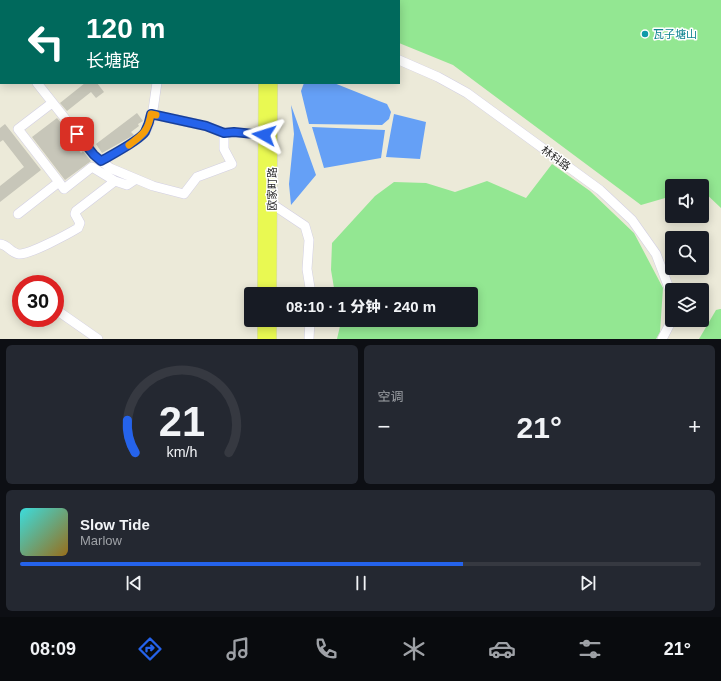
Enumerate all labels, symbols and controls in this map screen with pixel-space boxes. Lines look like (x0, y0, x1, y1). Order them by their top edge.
text: 120 m (86, 13, 165, 44)
icon: left (20, 16, 72, 68)
place label: 瓦子塘山 (653, 28, 697, 40)
marker: 瓦子塘山 (640, 29, 650, 39)
text: 长塘路 (86, 51, 140, 71)
position arrow (243, 114, 285, 156)
pin (60, 117, 94, 151)
icon: arrive (66, 123, 88, 145)
street label: 林科路 (539, 143, 573, 173)
street label: 欧家町路 (266, 167, 278, 211)
map controls (665, 179, 709, 327)
button: sound (665, 179, 709, 223)
button: search (665, 231, 709, 275)
speed limit sign: 30 (12, 275, 64, 327)
button: layers (665, 283, 709, 327)
text: 08:10 · 1 分钟 · 240 m (286, 298, 436, 315)
text: 空调 (378, 389, 404, 404)
text: 21 (159, 397, 205, 444)
text: 21° (517, 411, 562, 444)
text: − (378, 414, 390, 439)
text: + (688, 414, 701, 439)
text: km/h (166, 443, 197, 459)
text: Slow Tide (80, 516, 150, 533)
text: Marlow (80, 533, 122, 548)
icon: previous (123, 572, 145, 594)
icon: pause (350, 572, 372, 594)
icon: next (577, 572, 599, 594)
icon: directions (136, 635, 164, 663)
icon: music (224, 635, 252, 663)
icon: phone (312, 635, 340, 663)
icon: climate (400, 635, 428, 663)
icon: car (488, 635, 516, 663)
icon: filters (576, 635, 604, 663)
text: 08:09 (30, 639, 76, 659)
text: 21° (664, 639, 691, 659)

